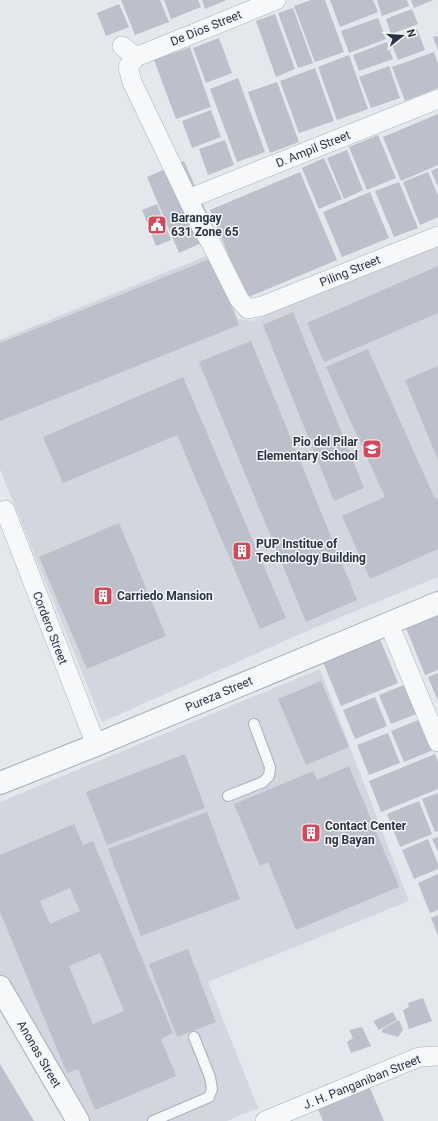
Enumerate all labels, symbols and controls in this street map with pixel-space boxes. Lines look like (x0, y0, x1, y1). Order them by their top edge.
street label: De Dios Street (168, 7, 244, 49)
north arrow (382, 16, 422, 56)
text: N (404, 28, 419, 39)
street label: D. Ampil Street (274, 128, 352, 170)
place label: Barangay 631 Zone 65 (171, 211, 239, 239)
public building icon: Barangay 631 Zone 65 (146, 214, 168, 236)
street label: Piling Street (318, 252, 383, 290)
place label: Pio del Pilar Elementary School (257, 435, 359, 463)
school or university icon: Pio del Pilar Elementary School (361, 438, 383, 460)
place label: PUP Institue of Technology Building (256, 537, 366, 565)
building icon: PUP Institue of Technology Building (231, 540, 253, 562)
building icon: Carriedo Mansion (92, 585, 114, 607)
street label: Cordero Street (30, 589, 70, 667)
place label: Carriedo Mansion (117, 589, 213, 603)
street label: Pureza Street (183, 674, 255, 714)
place label: Contact Center ng Bayan (325, 819, 407, 847)
building icon: Contact Center ng Bayan (300, 822, 322, 844)
street label: Anonas Street (14, 1018, 64, 1090)
street label: J. H. Panganiban Street (301, 1052, 423, 1112)

